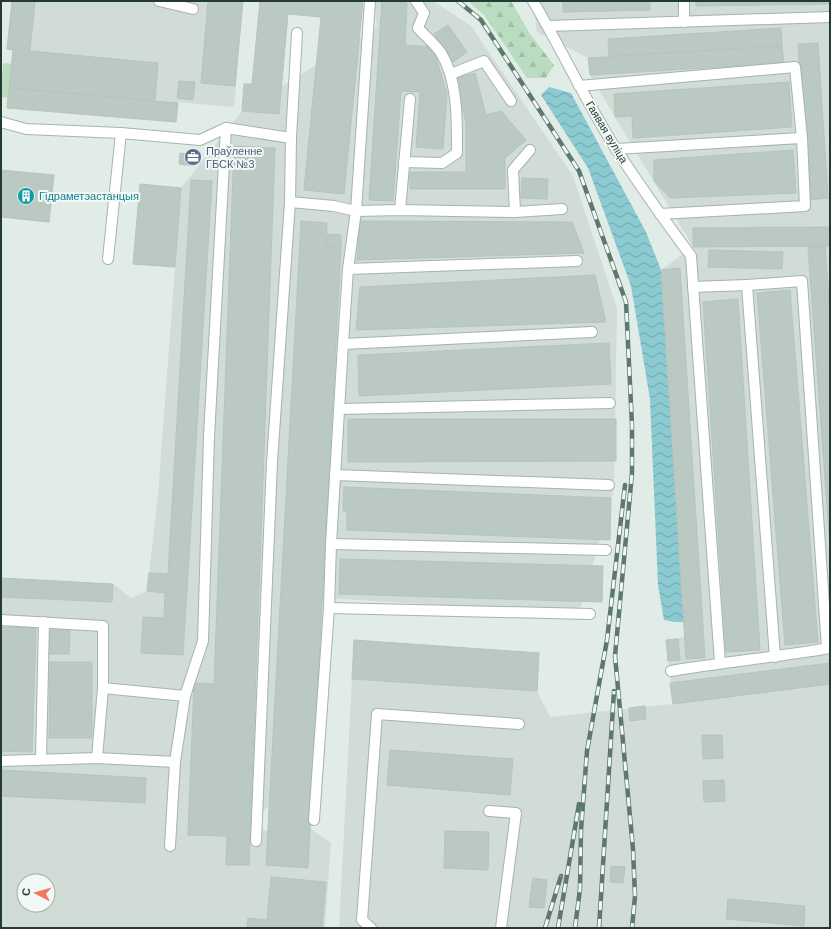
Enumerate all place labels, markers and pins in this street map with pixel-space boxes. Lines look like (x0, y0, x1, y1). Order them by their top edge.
place label: Праўленне ГБСК №3 (206, 144, 262, 171)
office icon: Праўленне ГБСК №3 (183, 147, 203, 167)
building icon: Гідраметэастанцыя (16, 186, 36, 206)
place label: Гідраметэастанцыя (39, 189, 139, 203)

